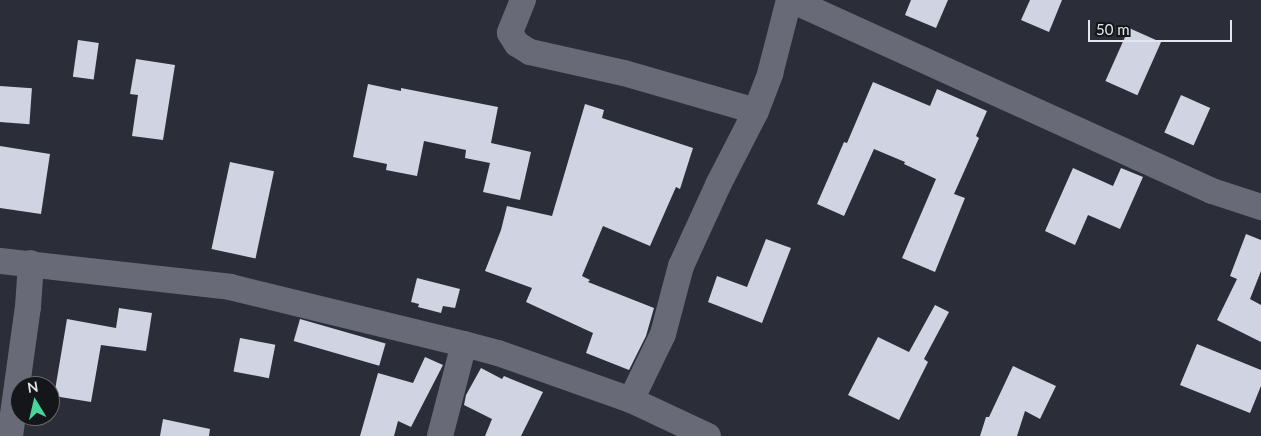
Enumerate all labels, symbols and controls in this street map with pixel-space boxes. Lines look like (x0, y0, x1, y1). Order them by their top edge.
scale bar (1091, 10, 1235, 42)
text: 50 m (1096, 20, 1130, 38)
north arrow (10, 376, 60, 426)
text: N (26, 377, 39, 396)

